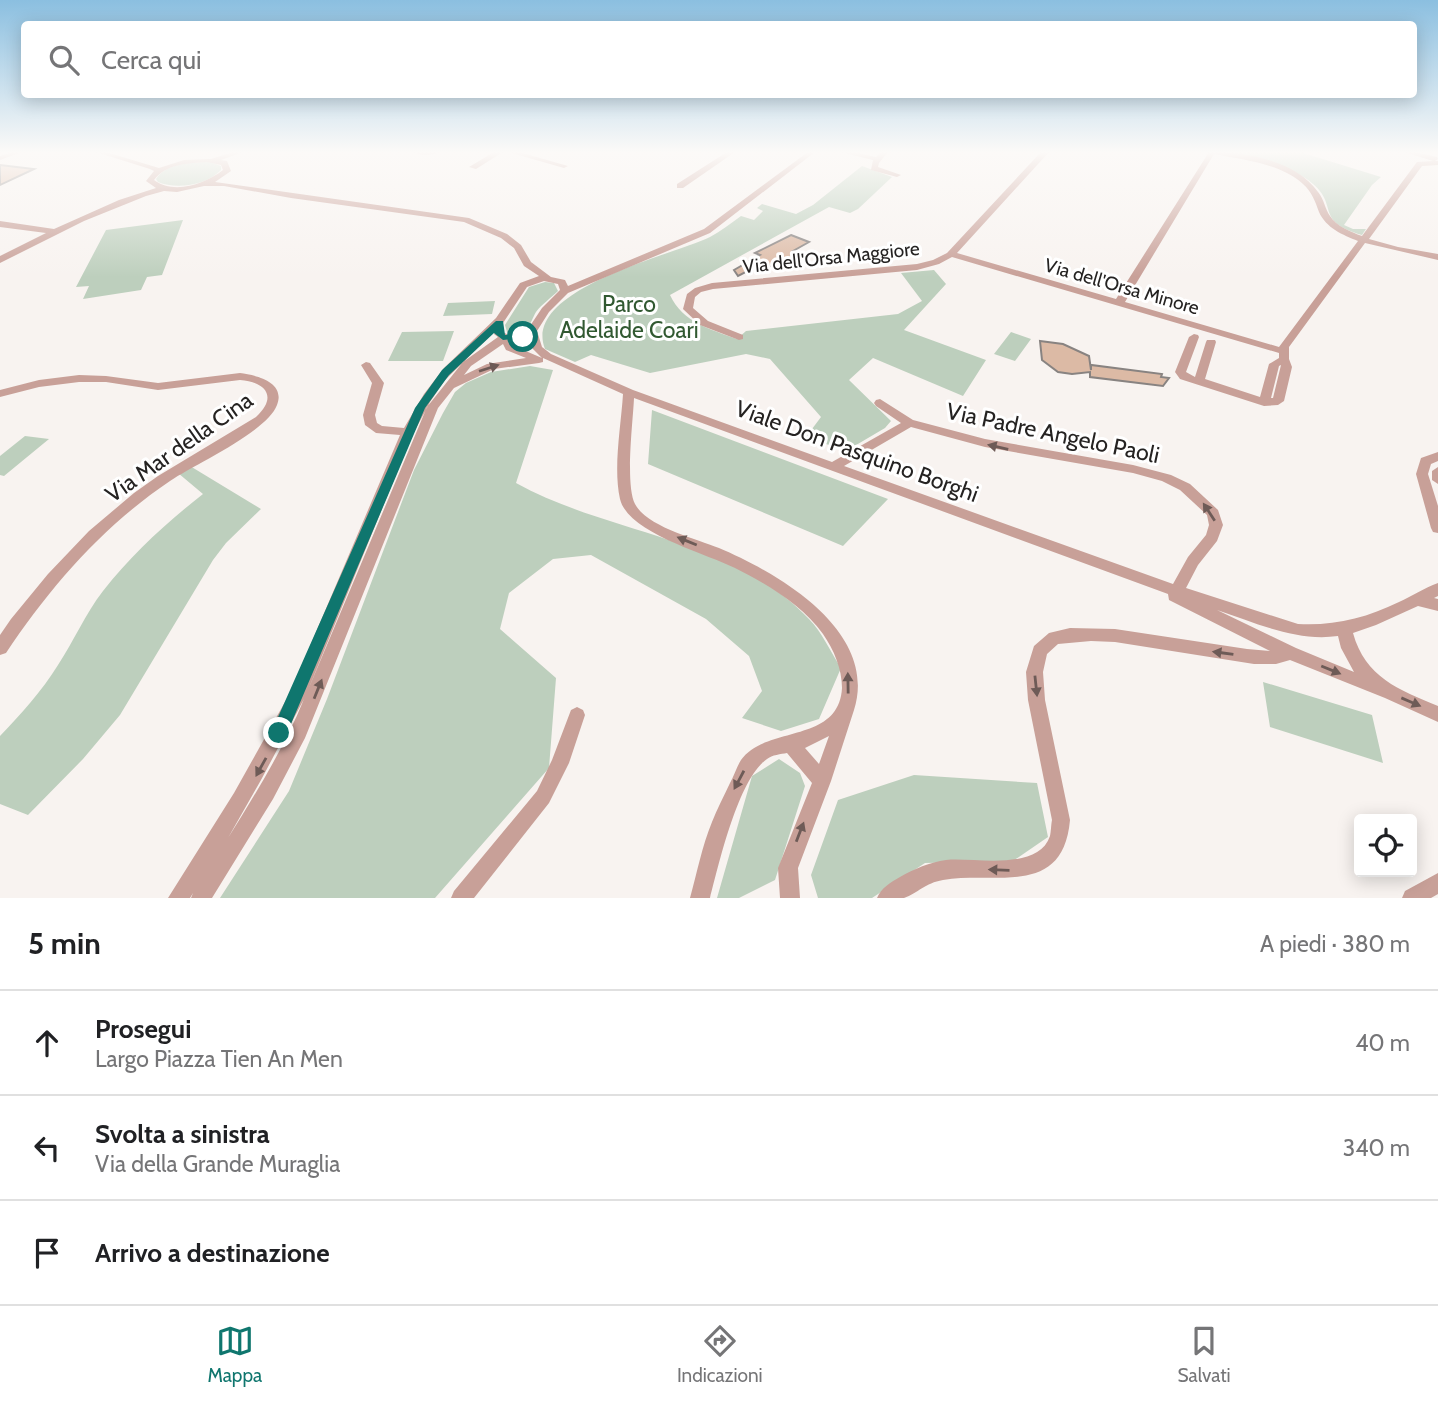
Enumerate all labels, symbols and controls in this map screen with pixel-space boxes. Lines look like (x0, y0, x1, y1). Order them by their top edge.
search box (21, 21, 1417, 98)
icon: search (45, 41, 83, 79)
text: Cerca qui (101, 44, 202, 76)
street label: Via dell'Orsa Maggiore (742, 237, 921, 278)
street label: Via dell'Orsa Minore (1042, 253, 1202, 320)
park label: Parco Adelaide Coari (559, 290, 699, 344)
route start (507, 321, 538, 352)
one-way arrow (479, 362, 500, 372)
street label: Via Mar della Cina (100, 386, 258, 508)
street label: Viale Don Pasquino Borghi (732, 394, 982, 508)
street label: Via Padre Angelo Paoli (944, 397, 1162, 469)
one-way arrow (987, 441, 1009, 452)
one-way arrow (1203, 502, 1216, 522)
one-way arrow (676, 535, 697, 546)
one-way arrow (1212, 647, 1234, 658)
one-way arrow (1320, 664, 1341, 675)
one-way arrow (843, 672, 854, 694)
one-way arrow (1031, 675, 1042, 697)
one-way arrow (312, 678, 323, 699)
one-way arrow (1401, 697, 1422, 708)
route end (263, 717, 294, 748)
one-way arrow (255, 757, 267, 777)
one-way arrow (733, 770, 745, 790)
map controls (1354, 814, 1417, 877)
button: locate (1354, 814, 1417, 877)
one-way arrow (794, 822, 805, 843)
one-way arrow (988, 864, 1010, 875)
text: 5 min (28, 925, 101, 962)
text: A piedi · 380 m (1260, 930, 1410, 958)
text: Prosegui (95, 1013, 191, 1045)
icon: ahead (28, 1024, 66, 1062)
text: 40 m (1355, 1029, 1410, 1057)
text: Largo Piazza Tien An Men (95, 1045, 343, 1073)
text: Svolta a sinistra (95, 1118, 270, 1150)
icon: left (28, 1129, 66, 1167)
text: 340 m (1343, 1134, 1410, 1162)
text: Via della Grande Muraglia (95, 1150, 340, 1178)
icon: arrive (28, 1234, 66, 1272)
text: Arrivo a destinazione (95, 1237, 330, 1269)
tab: Mappa (207, 1322, 262, 1387)
tab: Indicazioni (677, 1322, 763, 1387)
tab: Salvati (1177, 1322, 1231, 1387)

